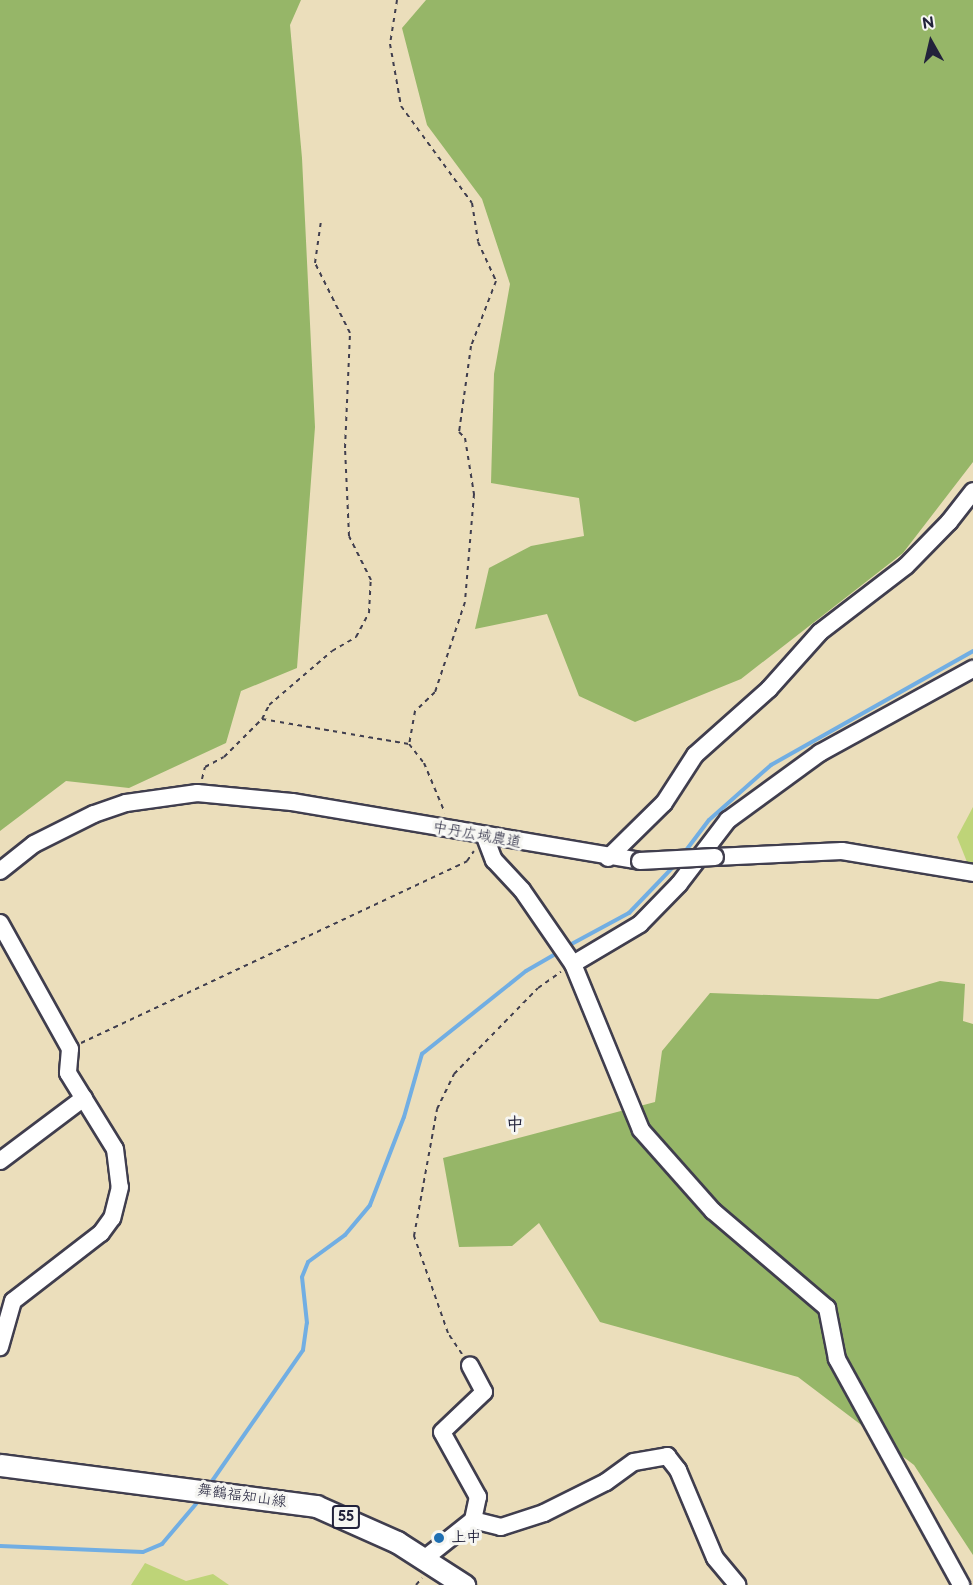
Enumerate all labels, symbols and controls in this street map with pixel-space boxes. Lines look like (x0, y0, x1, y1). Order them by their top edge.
north arrow (901, 12, 961, 72)
text: N (921, 13, 936, 34)
street label: 中丹広域農道 (431, 818, 523, 852)
district label: 中 (506, 1114, 524, 1136)
street label: 舞鶴福知山線 (196, 1481, 288, 1511)
road number: 55 (331, 1506, 361, 1528)
place label: 上中 (451, 1529, 481, 1547)
marker: 上中 (432, 1531, 446, 1545)

